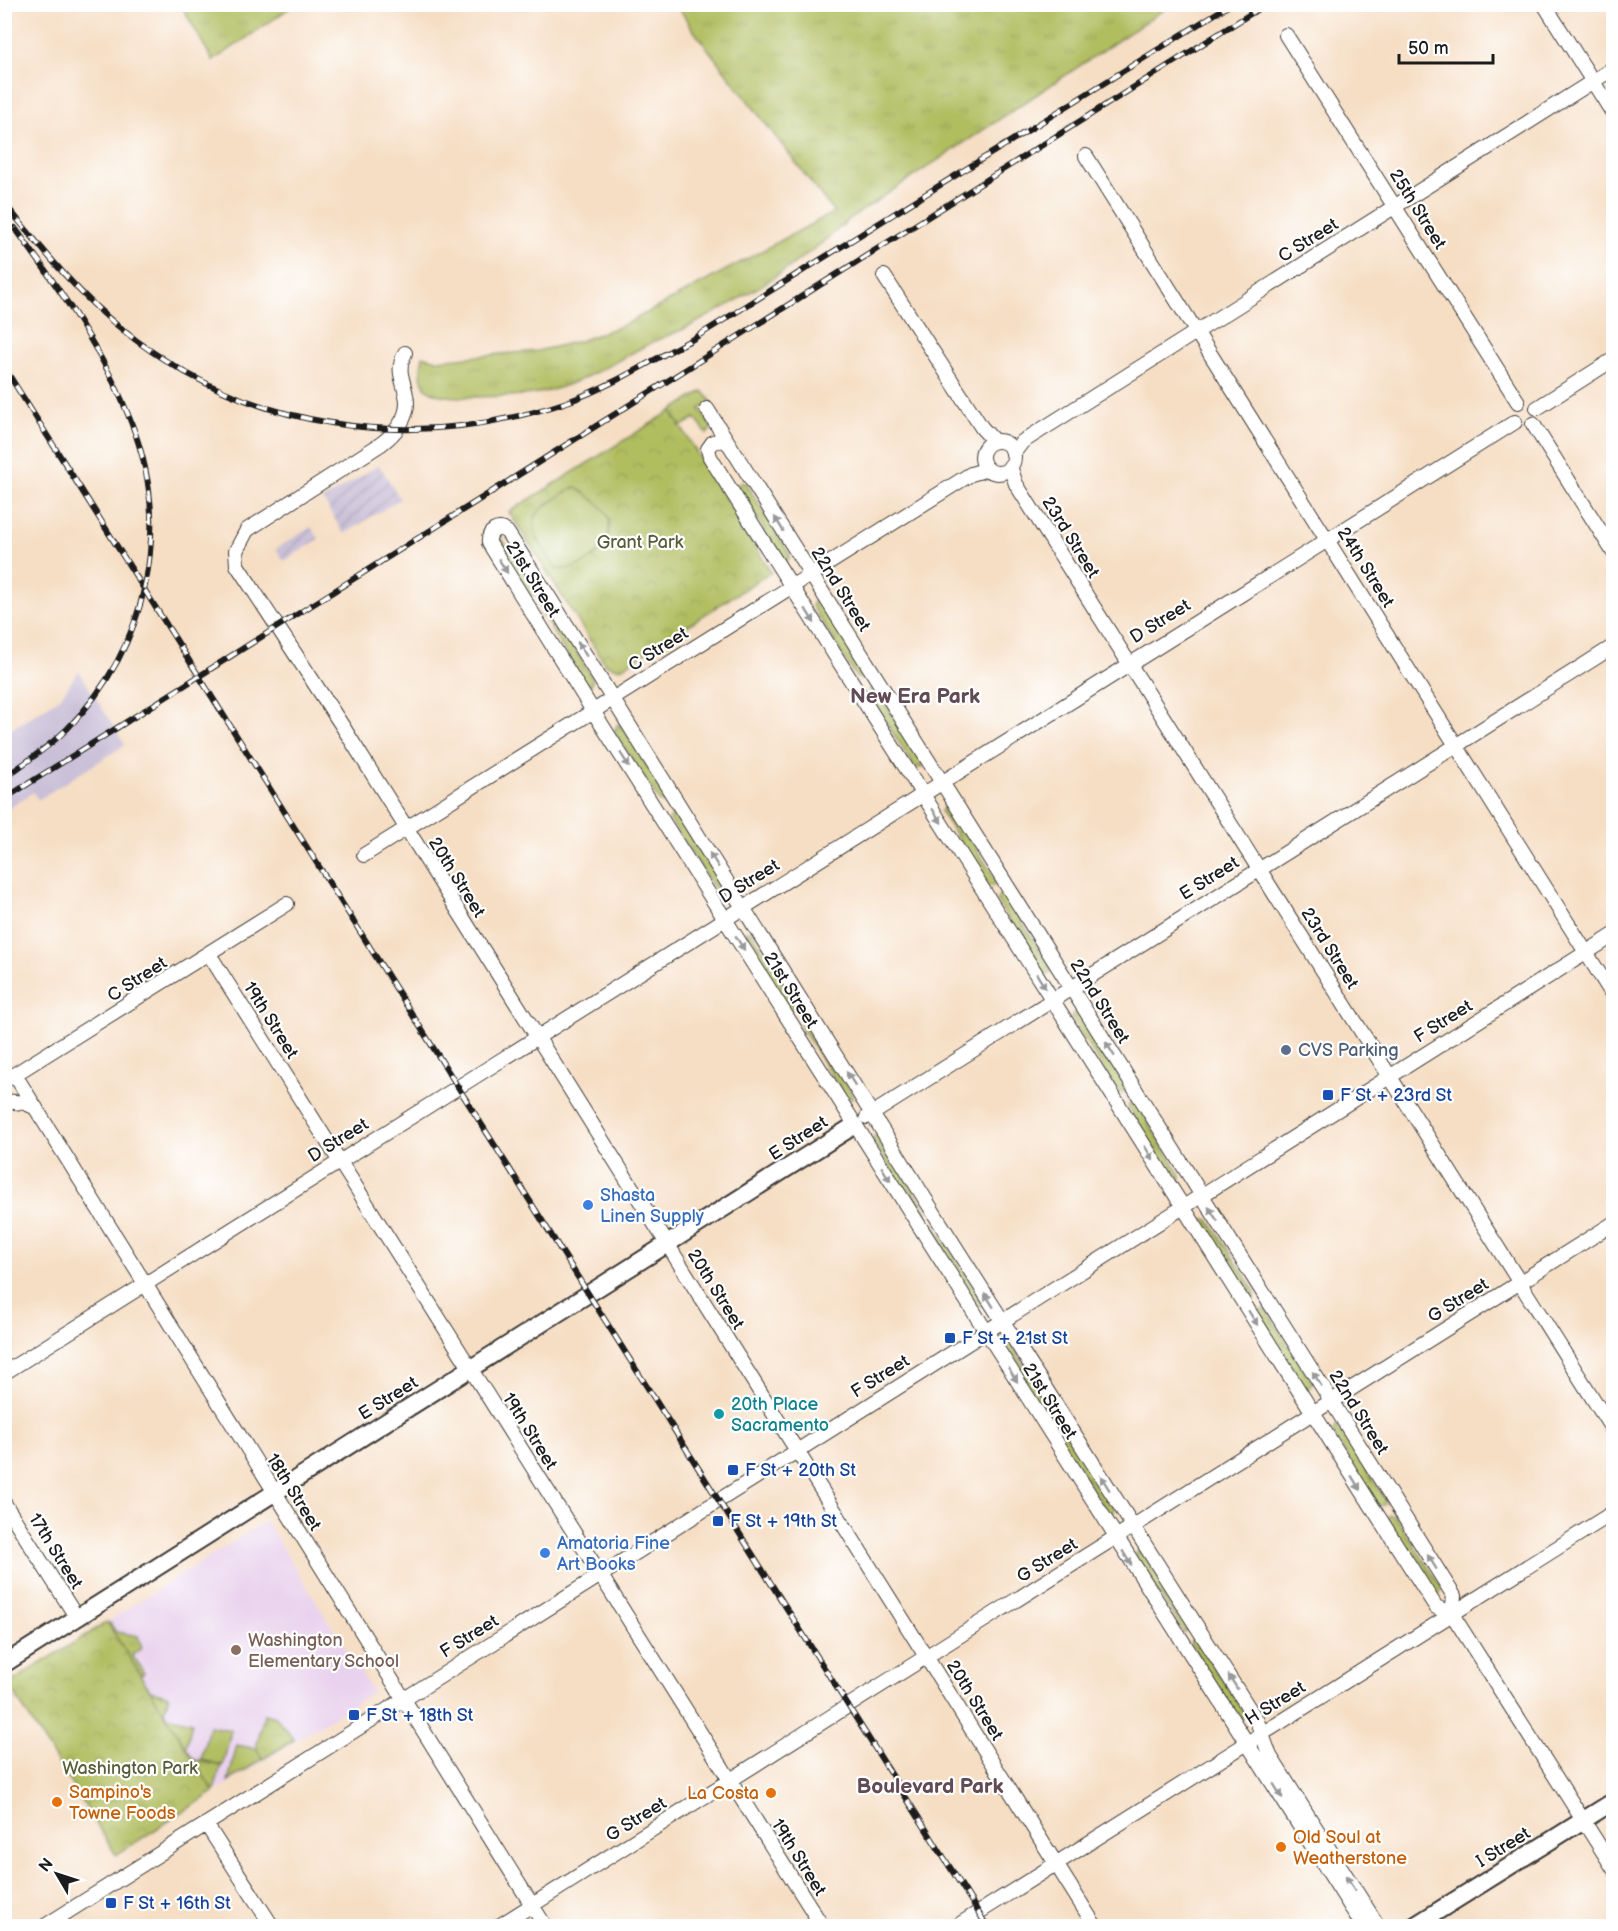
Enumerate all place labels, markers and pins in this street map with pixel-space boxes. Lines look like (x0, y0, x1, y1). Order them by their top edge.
place label: CVS Parking (1298, 1040, 1399, 1061)
marker: CVS Parking (1279, 1043, 1293, 1057)
place label: F St + 23rd St (1340, 1085, 1452, 1106)
marker: F St + 23rd St (1321, 1088, 1335, 1102)
place label: Shasta Linen Supply (600, 1185, 705, 1227)
marker: Shasta Linen Supply (581, 1198, 595, 1212)
place label: F St + 21st St (962, 1328, 1068, 1349)
marker: F St + 21st St (943, 1331, 957, 1345)
place label: 20th Place Sacramento (731, 1394, 829, 1436)
marker: 20th Place Sacramento (712, 1407, 726, 1421)
place label: F St + 20th St (745, 1460, 856, 1481)
marker: F St + 20th St (726, 1463, 740, 1477)
place label: F St + 19th St (730, 1511, 838, 1532)
marker: F St + 19th St (711, 1514, 725, 1528)
place label: Amatoria Fine Art Books (557, 1533, 670, 1575)
marker: Amatoria Fine Art Books (538, 1546, 552, 1560)
place label: Washington Elementary School (248, 1630, 399, 1672)
marker: Washington Elementary School (229, 1643, 243, 1657)
place label: F St + 18th St (366, 1705, 474, 1726)
marker: F St + 18th St (347, 1708, 361, 1722)
place label: Sampino's Towne Foods (69, 1782, 176, 1824)
place label: La Costa (687, 1783, 759, 1804)
marker: La Costa (764, 1786, 778, 1800)
marker: Sampino's Towne Foods (50, 1795, 64, 1809)
place label: Old Soul at Weatherstone (1293, 1827, 1407, 1869)
marker: Old Soul at Weatherstone (1274, 1840, 1288, 1854)
place label: F St + 16th St (123, 1893, 231, 1914)
marker: F St + 16th St (104, 1896, 118, 1910)

